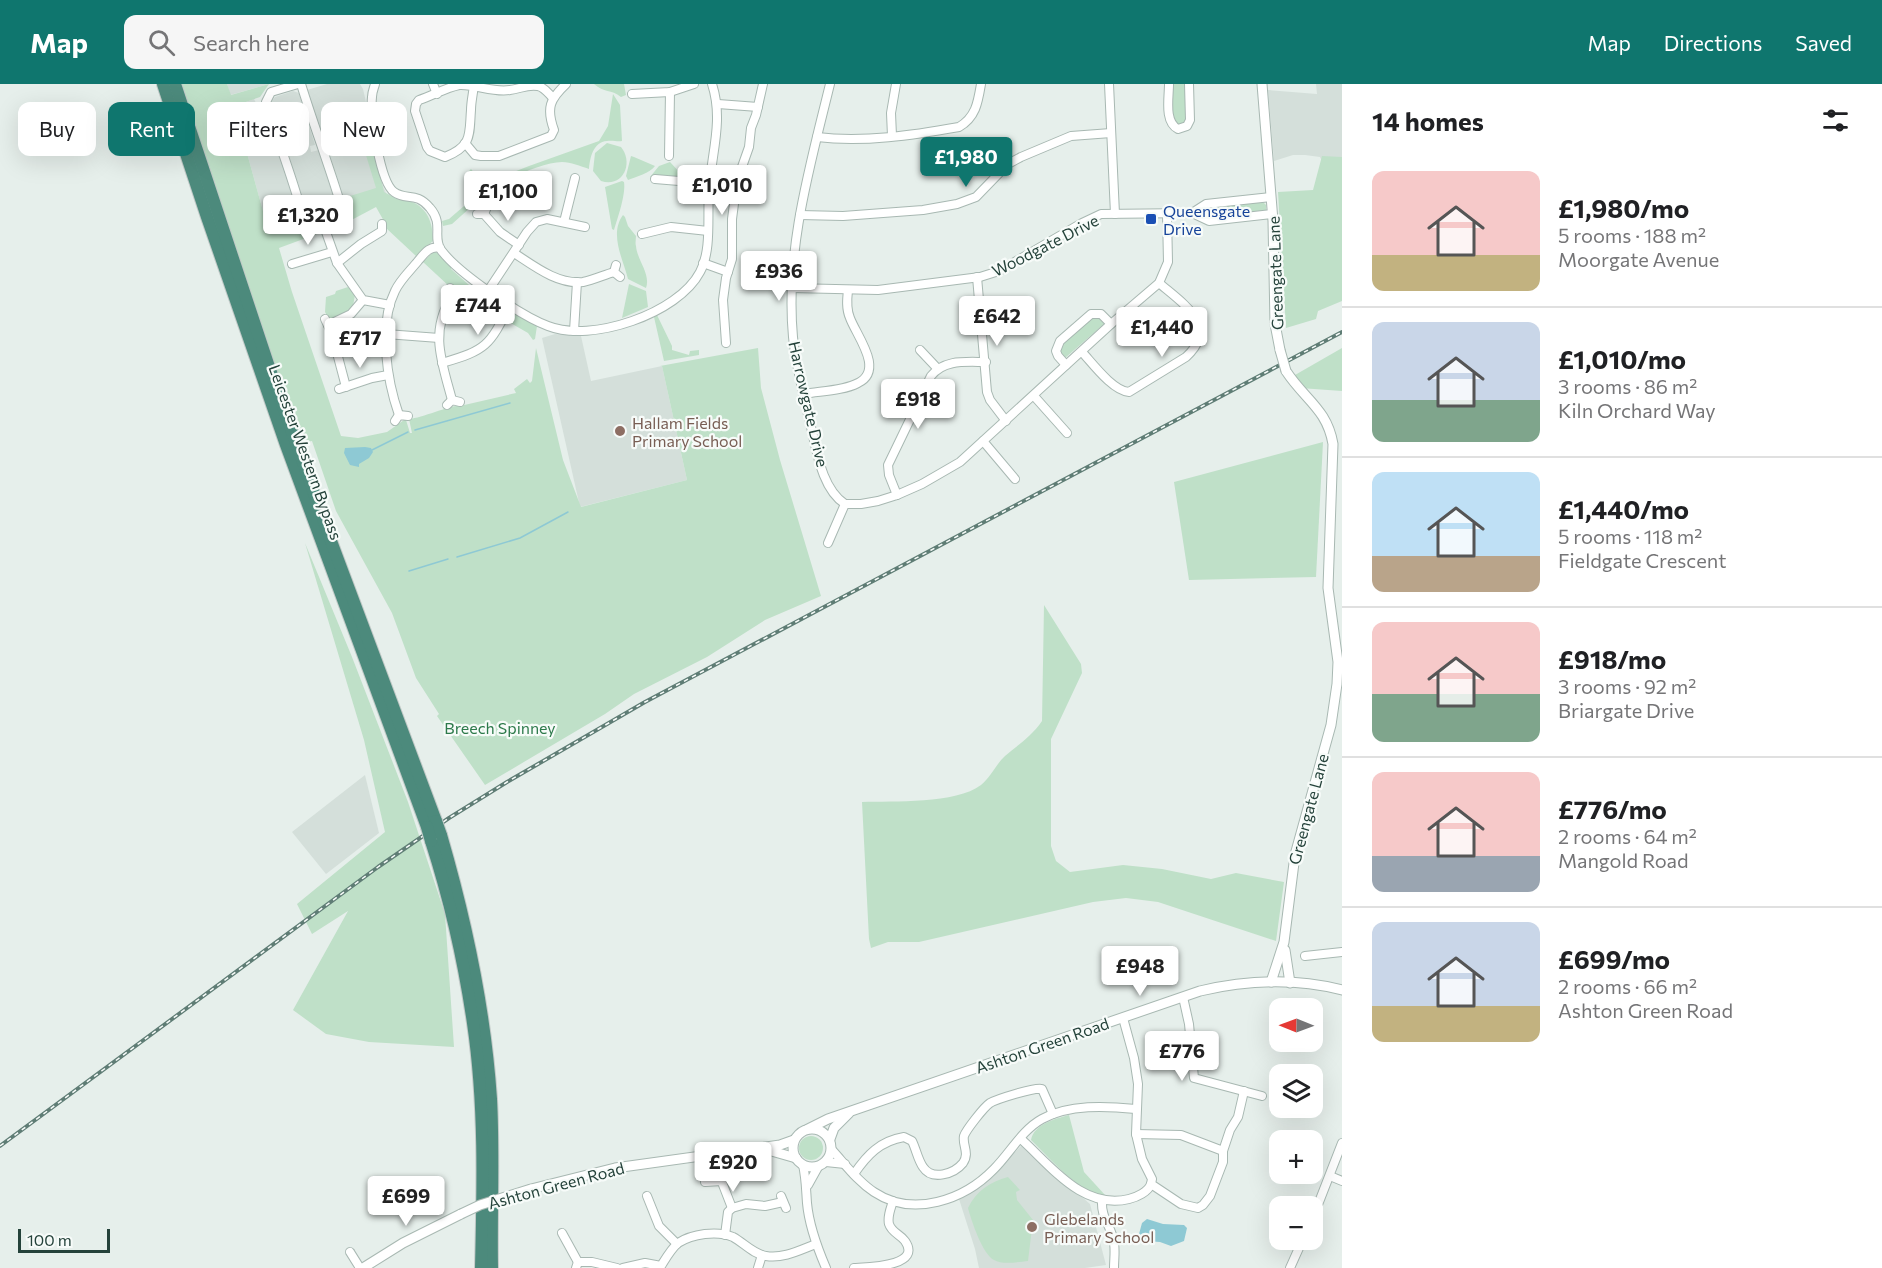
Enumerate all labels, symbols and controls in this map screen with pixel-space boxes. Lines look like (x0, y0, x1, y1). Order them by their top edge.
search box (124, 15, 544, 69)
text: Map (30, 25, 88, 59)
icon: search (145, 26, 178, 59)
text: Search here (193, 29, 309, 56)
text: Map (1588, 30, 1631, 55)
text: Directions (1664, 30, 1762, 55)
text: Saved (1795, 30, 1852, 55)
chip: Buy (18, 102, 96, 156)
chip: Rent (108, 102, 195, 156)
chip: Filters (207, 102, 309, 156)
chip: New (321, 102, 407, 156)
icon: filters (1819, 104, 1852, 137)
text: 14 homes (1372, 105, 1484, 136)
pin: £1,980 (917, 137, 1015, 188)
text: £1,980 (934, 144, 998, 168)
pin: £1,010 (673, 165, 771, 216)
pin: £1,100 (459, 171, 557, 222)
text: £1,010 (691, 172, 753, 196)
text: £1,100 (478, 178, 538, 202)
text: £1,980/mo (1558, 192, 1689, 223)
pin: £1,320 (259, 195, 357, 246)
icon: home (1420, 195, 1492, 267)
place label: Queensgate Drive (1163, 201, 1250, 238)
text: £1,320 (277, 202, 339, 226)
street label: Woodgate Drive (989, 210, 1101, 280)
marker: Queensgate Drive (1144, 212, 1158, 226)
street label: Greengate Lane (1264, 216, 1286, 330)
text: 5 rooms · 188 m² (1558, 223, 1706, 247)
text: Moorgate Avenue (1558, 247, 1719, 271)
pin: £936 (743, 251, 815, 302)
text: £936 (755, 258, 803, 282)
pin: £744 (442, 285, 514, 336)
text: £744 (455, 292, 501, 316)
pin: £642 (961, 296, 1033, 347)
text: £642 (973, 303, 1021, 327)
pin: £1,440 (1113, 307, 1211, 358)
text: £1,440 (1130, 314, 1194, 338)
pin: £717 (324, 318, 396, 369)
text: £717 (338, 325, 382, 349)
street label: Harrowgate Drive (785, 339, 833, 469)
text: £1,010/mo (1558, 343, 1686, 374)
icon: home (1420, 346, 1492, 418)
street label: Leicester Western Bypass (265, 362, 347, 542)
text: 3 rooms · 86 m² (1558, 374, 1697, 398)
pin: £918 (882, 379, 954, 430)
text: £918 (895, 386, 941, 410)
text: Kiln Orchard Way (1558, 398, 1716, 422)
place label: Hallam Fields Primary School (632, 413, 742, 450)
marker: Hallam Fields Primary School (613, 424, 627, 438)
text: £1,440/mo (1558, 493, 1689, 524)
icon: home (1420, 496, 1492, 568)
text: 5 rooms · 118 m² (1558, 524, 1702, 548)
text: Fieldgate Crescent (1558, 548, 1726, 572)
text: £918/mo (1558, 643, 1666, 674)
icon: home (1420, 646, 1492, 718)
text: 3 rooms · 92 m² (1558, 674, 1696, 698)
text: Briargate Drive (1558, 698, 1694, 722)
park label: Breech Spinney (444, 718, 556, 737)
street label: Greengate Lane (1284, 752, 1332, 866)
text: £776/mo (1558, 793, 1667, 824)
icon: home (1420, 796, 1492, 868)
text: 2 rooms · 64 m² (1558, 824, 1697, 848)
text: Mangold Road (1558, 848, 1689, 872)
text: £699/mo (1558, 943, 1670, 974)
pin: £948 (1104, 946, 1176, 997)
icon: home (1420, 946, 1492, 1018)
text: £948 (1115, 953, 1165, 977)
text: 2 rooms · 66 m² (1558, 974, 1697, 998)
north arrow (1269, 998, 1323, 1052)
map controls (1269, 998, 1323, 1250)
text: Ashton Green Road (1558, 998, 1733, 1022)
street label: Ashton Green Road (973, 1013, 1111, 1077)
pin: £776 (1146, 1031, 1218, 1082)
text: £776 (1159, 1038, 1205, 1062)
button: layers (1269, 1064, 1323, 1118)
button: + (1269, 1130, 1323, 1184)
pin: £920 (697, 1142, 769, 1193)
text: £920 (709, 1149, 757, 1173)
street label: Ashton Green Road (486, 1158, 626, 1212)
pin: £699 (370, 1176, 442, 1227)
text: £699 (382, 1183, 430, 1207)
button: − (1269, 1196, 1323, 1250)
place label: Glebelands Primary School (1044, 1209, 1154, 1246)
marker: Glebelands Primary School (1025, 1220, 1039, 1234)
scale bar (18, 1226, 110, 1254)
text: 100 m (27, 1230, 72, 1249)

